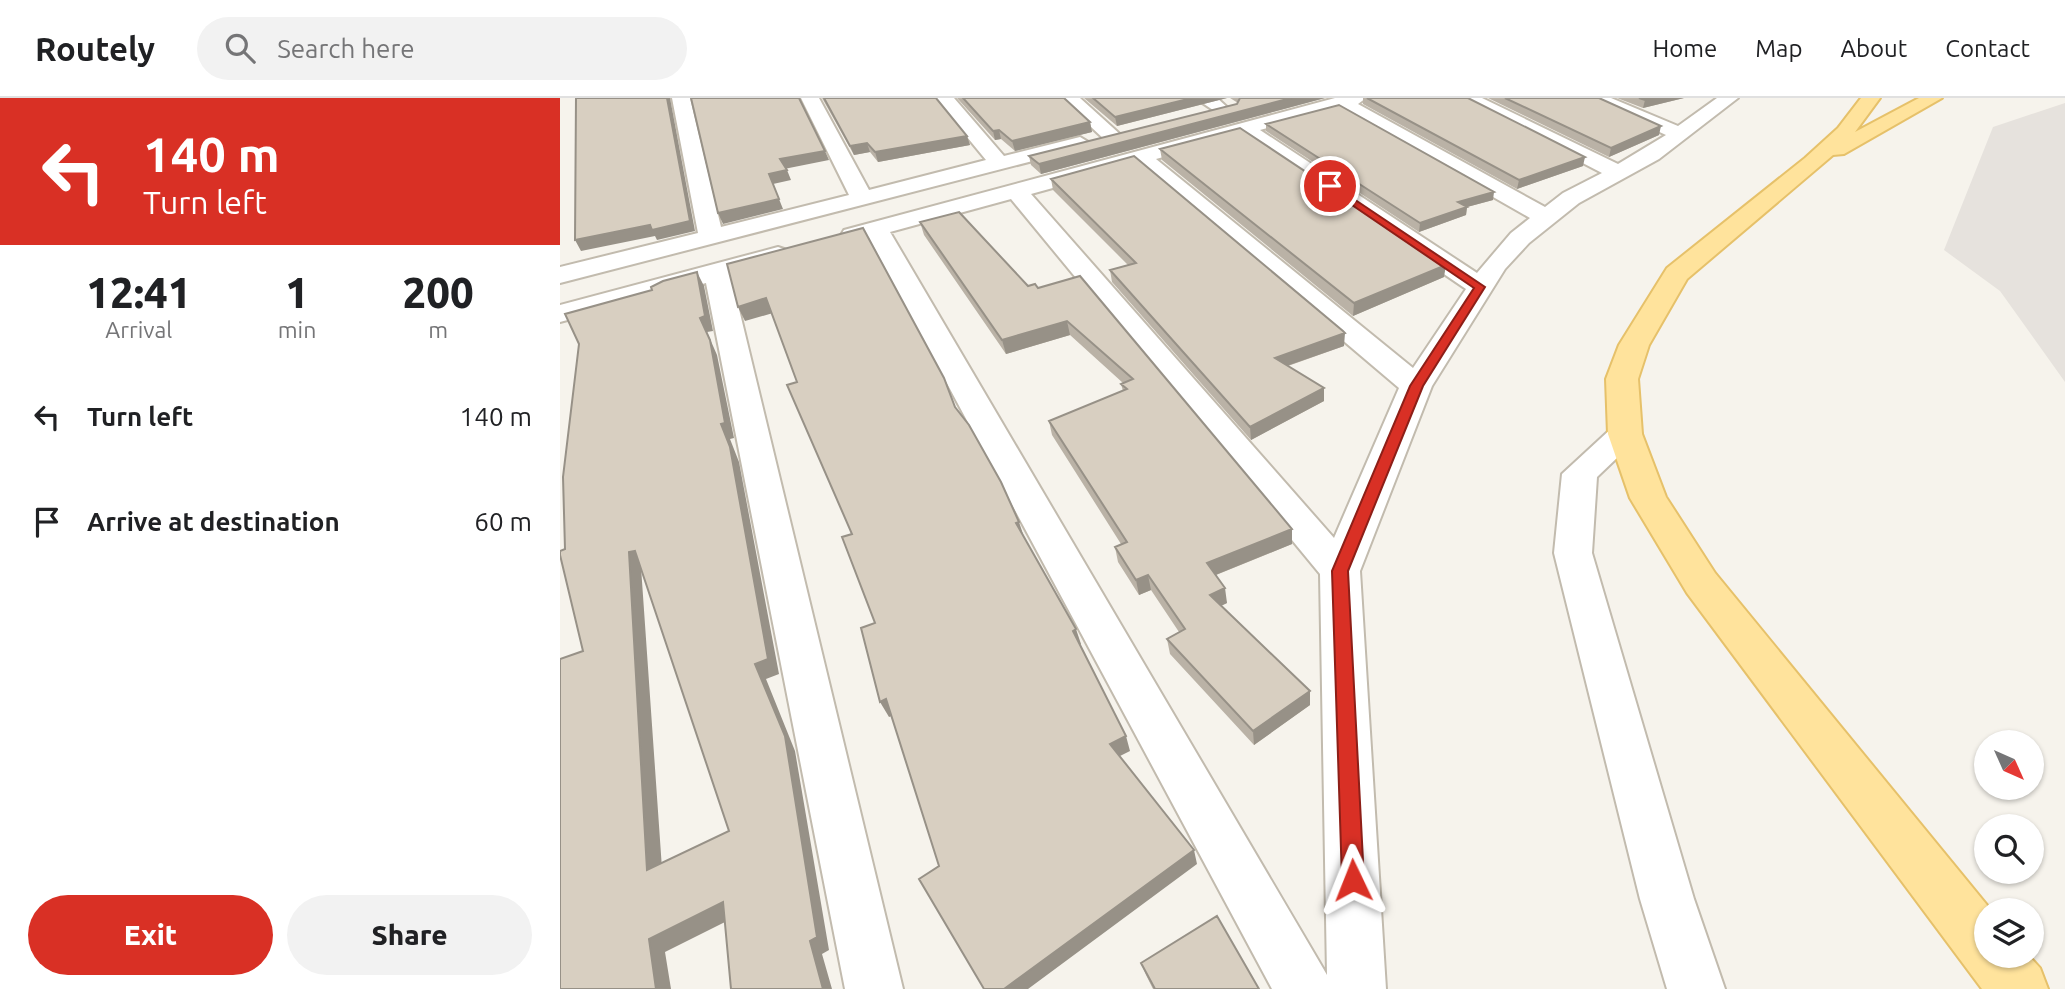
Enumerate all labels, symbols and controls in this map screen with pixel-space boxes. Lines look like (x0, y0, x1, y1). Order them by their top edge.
search box (197, 17, 687, 80)
icon: search (221, 29, 259, 67)
text: Routely (35, 30, 155, 67)
text: Search here (277, 34, 415, 63)
text: Home (1652, 35, 1717, 62)
text: Map (1755, 35, 1802, 62)
text: About (1840, 35, 1907, 62)
text: Contact (1945, 35, 2030, 62)
icon: left (28, 126, 119, 217)
text: 140 m (143, 126, 280, 181)
pin (1300, 156, 1360, 216)
icon: arrive (1311, 167, 1349, 205)
text: Turn left (143, 184, 267, 220)
text: 12:41 (86, 269, 191, 316)
text: 1 (285, 269, 309, 316)
text: 200 (403, 269, 474, 316)
text: Arrival (105, 317, 172, 342)
text: min (278, 317, 316, 342)
text: m (428, 317, 448, 342)
icon: left (28, 398, 66, 436)
text: Turn left (87, 402, 193, 431)
text: 140 m (460, 402, 532, 431)
icon: arrive (28, 503, 66, 541)
text: Arrive at destination (87, 507, 340, 536)
text: 60 m (474, 507, 532, 536)
north arrow (1974, 730, 2044, 800)
map controls (1974, 730, 2044, 968)
button: search (1974, 814, 2044, 884)
position arrow (1316, 843, 1390, 917)
button: Exit (28, 895, 273, 975)
button: Share (287, 895, 532, 975)
button: layers (1974, 898, 2044, 968)

